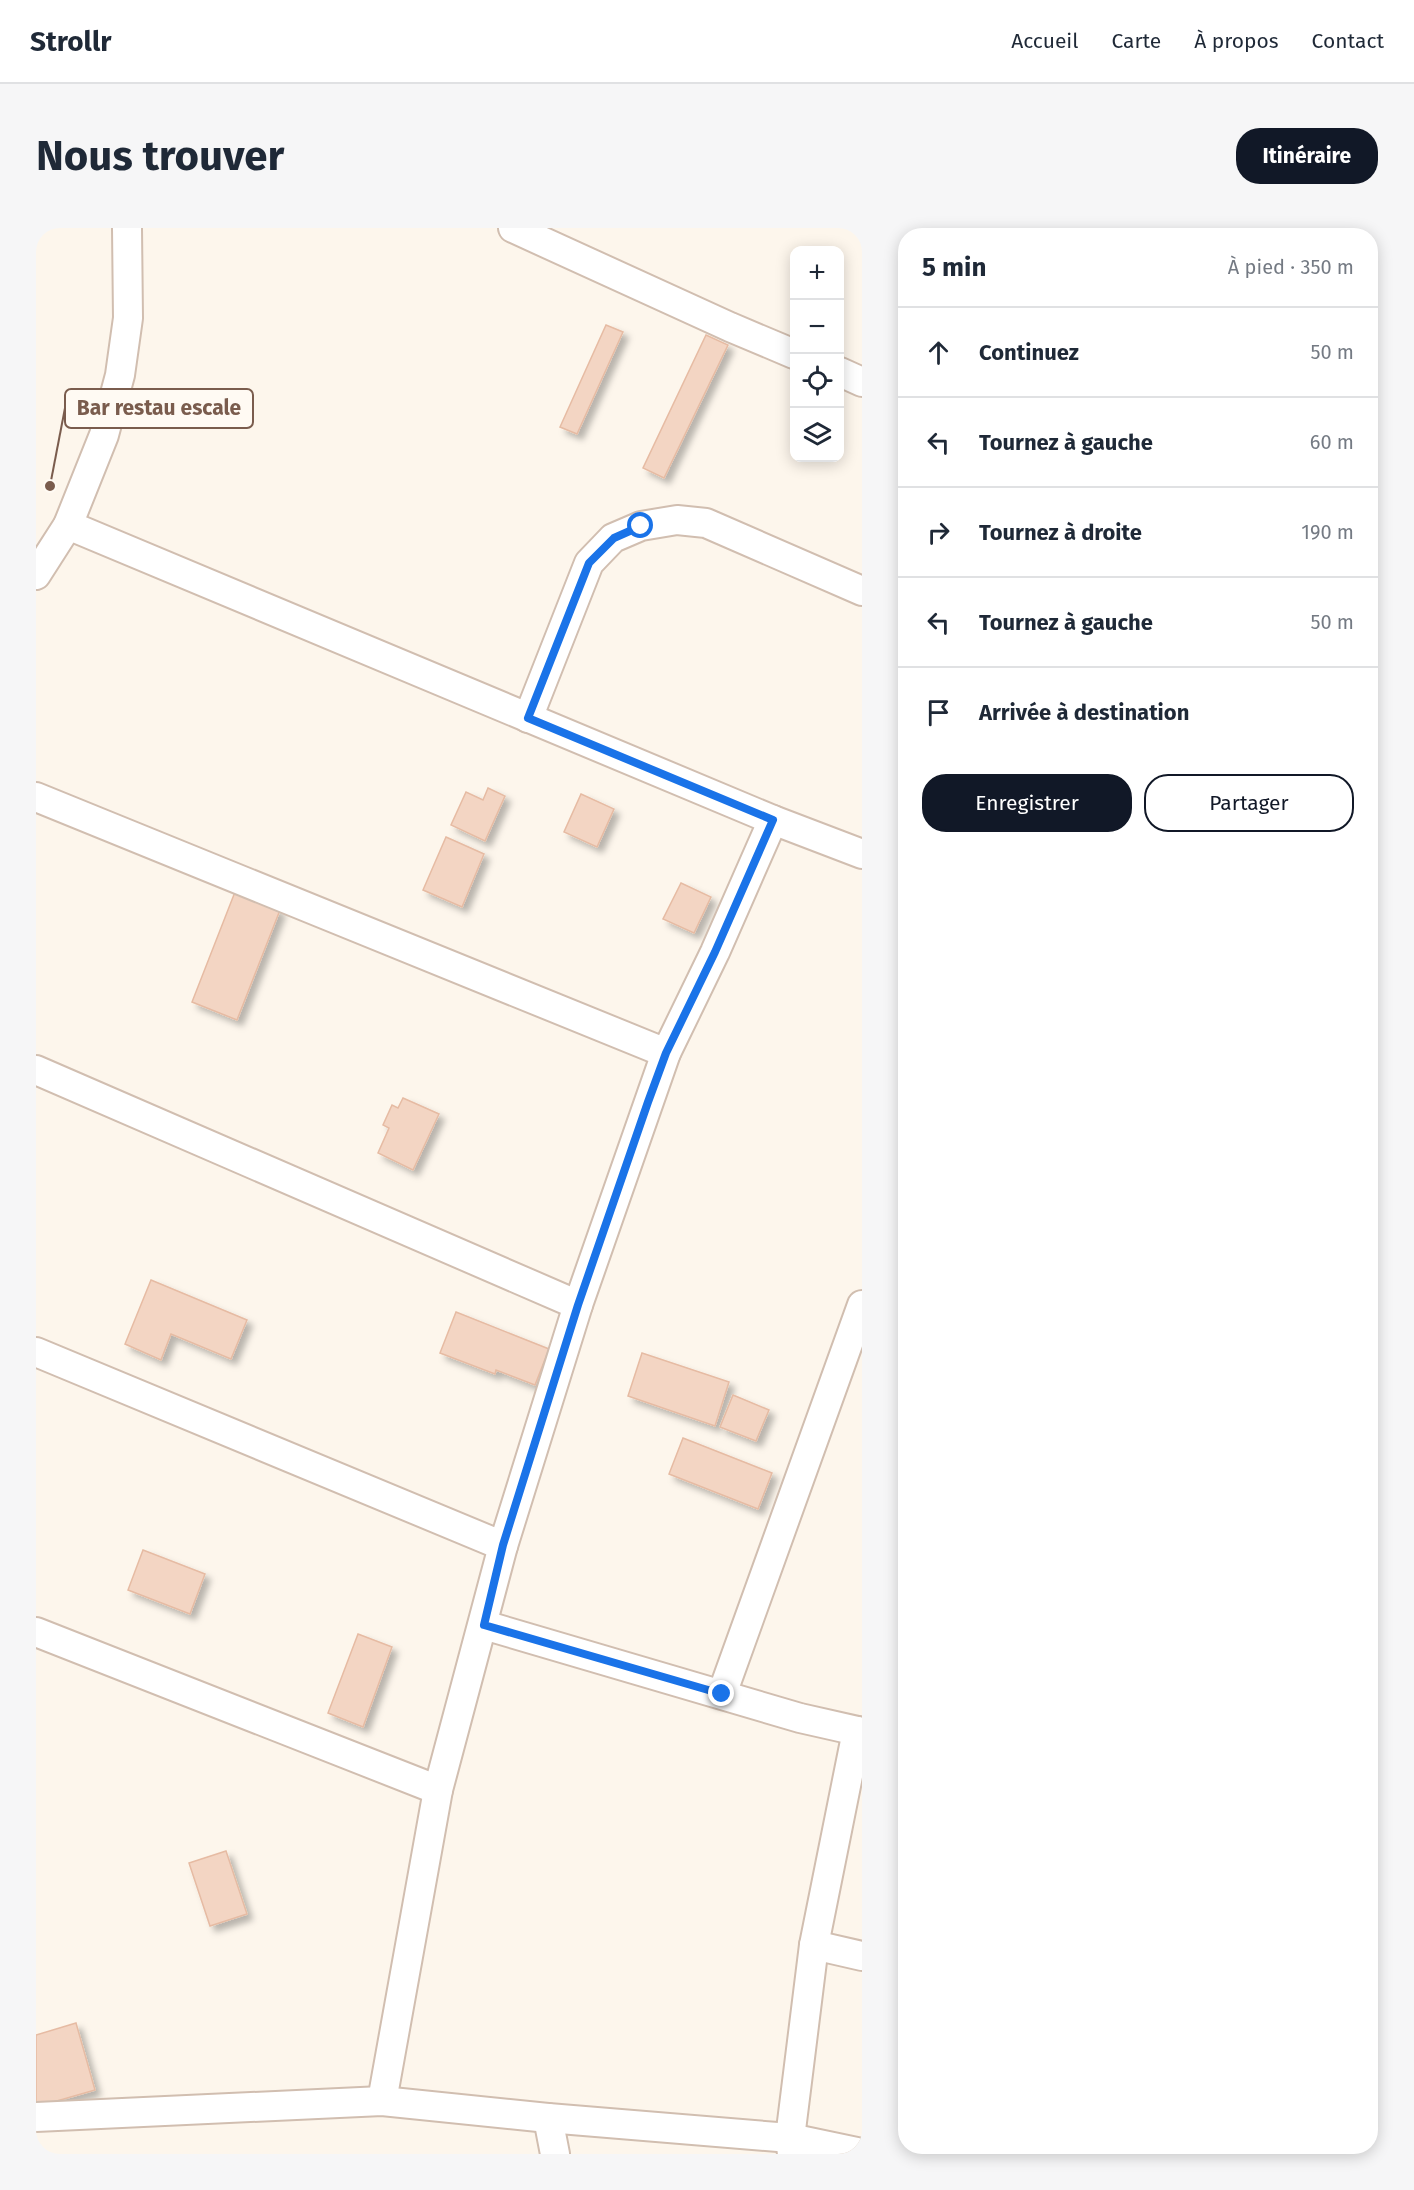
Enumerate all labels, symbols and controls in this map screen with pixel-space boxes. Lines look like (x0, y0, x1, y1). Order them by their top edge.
text: Strollr (30, 25, 111, 58)
text: Accueil (1011, 28, 1078, 54)
text: Carte (1111, 28, 1161, 54)
text: À propos (1194, 28, 1279, 54)
text: Contact (1312, 28, 1384, 54)
button: Itinéraire (1236, 128, 1378, 184)
text: Nous trouver (36, 131, 284, 181)
map controls (790, 246, 844, 462)
button: + (790, 246, 844, 300)
text: 5 min (922, 252, 986, 283)
text: À pied · 350 m (1228, 255, 1354, 279)
button: − (790, 300, 844, 354)
icon: ahead (922, 336, 955, 369)
text: Continuez (979, 339, 1079, 366)
text: 50 m (1310, 340, 1354, 364)
button: locate (790, 354, 844, 408)
callout: Bar restau escale (65, 389, 253, 428)
text: Bar restau escale (77, 395, 242, 421)
button: layers (790, 408, 844, 462)
icon: left (922, 426, 955, 459)
text: Tournez à gauche (979, 429, 1153, 456)
text: 60 m (1310, 430, 1354, 454)
route start (627, 512, 653, 538)
icon: right (922, 516, 955, 549)
text: Tournez à droite (979, 519, 1142, 546)
text: 190 m (1301, 520, 1354, 544)
icon: left (922, 606, 955, 639)
text: Tournez à gauche (979, 609, 1153, 636)
text: 50 m (1310, 610, 1354, 634)
icon: arrive (922, 696, 955, 729)
text: Arrivée à destination (979, 699, 1189, 726)
button: Enregistrer (922, 774, 1132, 832)
button: Partager (1144, 774, 1354, 832)
route end (708, 1680, 734, 1706)

